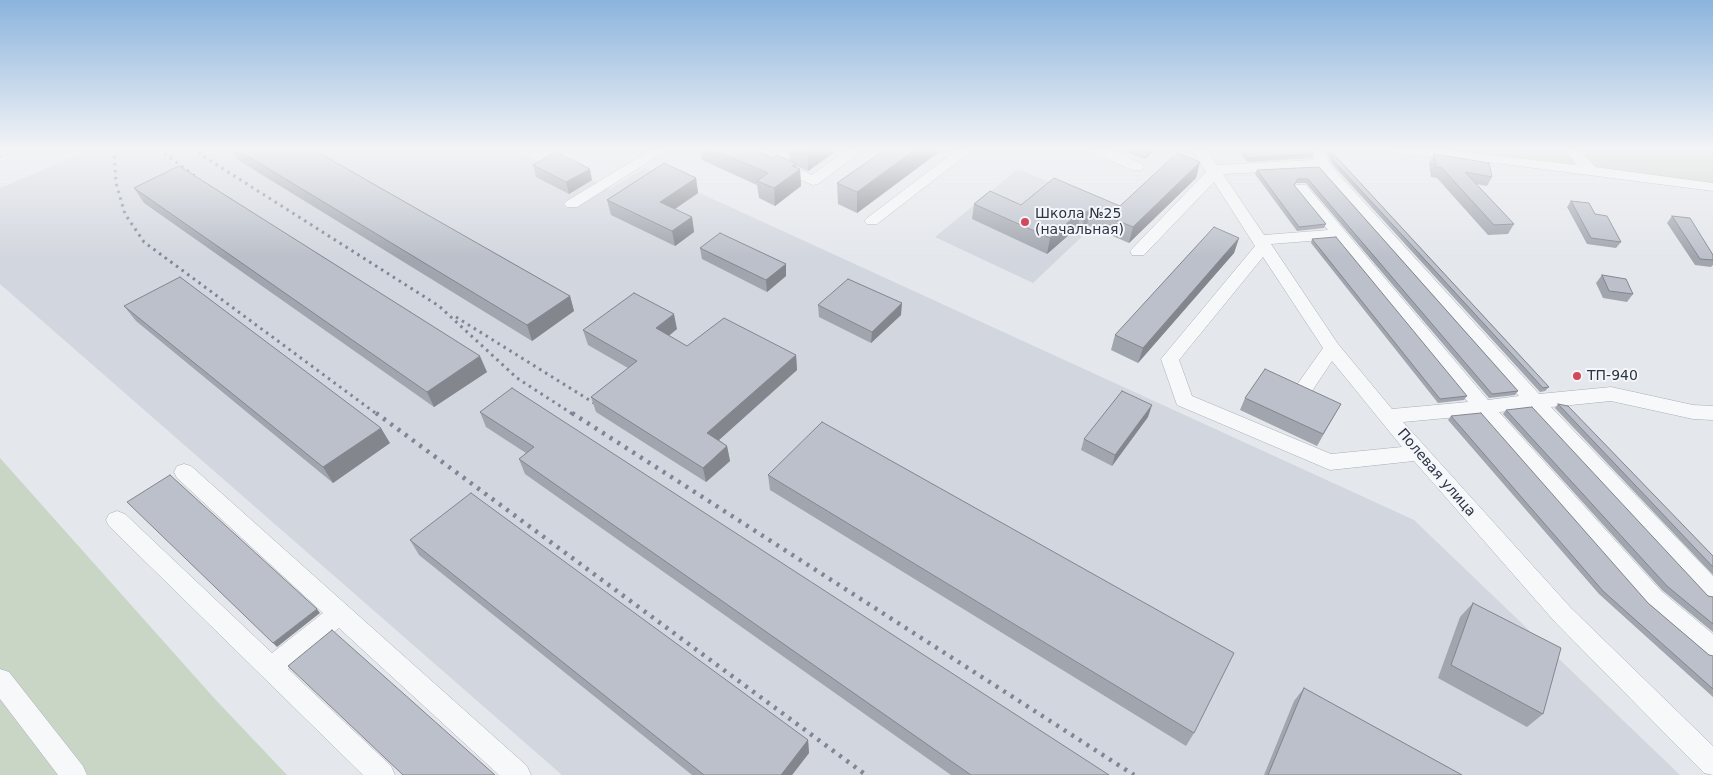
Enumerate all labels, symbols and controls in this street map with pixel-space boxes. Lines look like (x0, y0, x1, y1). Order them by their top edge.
place label: Школа №25 (начальная) (1035, 206, 1124, 238)
marker: Школа №25 (начальная) (1019, 216, 1031, 228)
place label: ТП-940 (1587, 368, 1638, 384)
marker: ТП-940 (1571, 370, 1583, 382)
street label: Полевая улица (1393, 426, 1479, 520)

